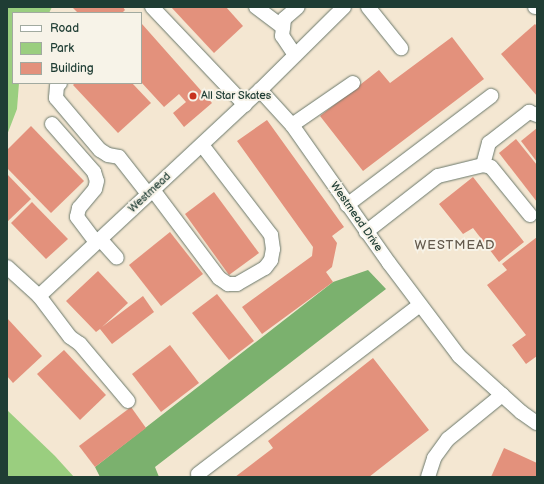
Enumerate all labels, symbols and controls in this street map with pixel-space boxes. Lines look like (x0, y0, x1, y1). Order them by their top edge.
legend (12, 12, 142, 84)
text: Road (50, 21, 79, 36)
text: Park (50, 41, 74, 56)
text: Building (50, 61, 94, 76)
place label: All Star Skates (201, 89, 272, 103)
marker: All Star Skates (188, 91, 198, 101)
street label: Westmead (126, 170, 174, 216)
street label: Westmead Drive (327, 180, 385, 254)
district label: WESTMEAD (414, 237, 496, 253)

